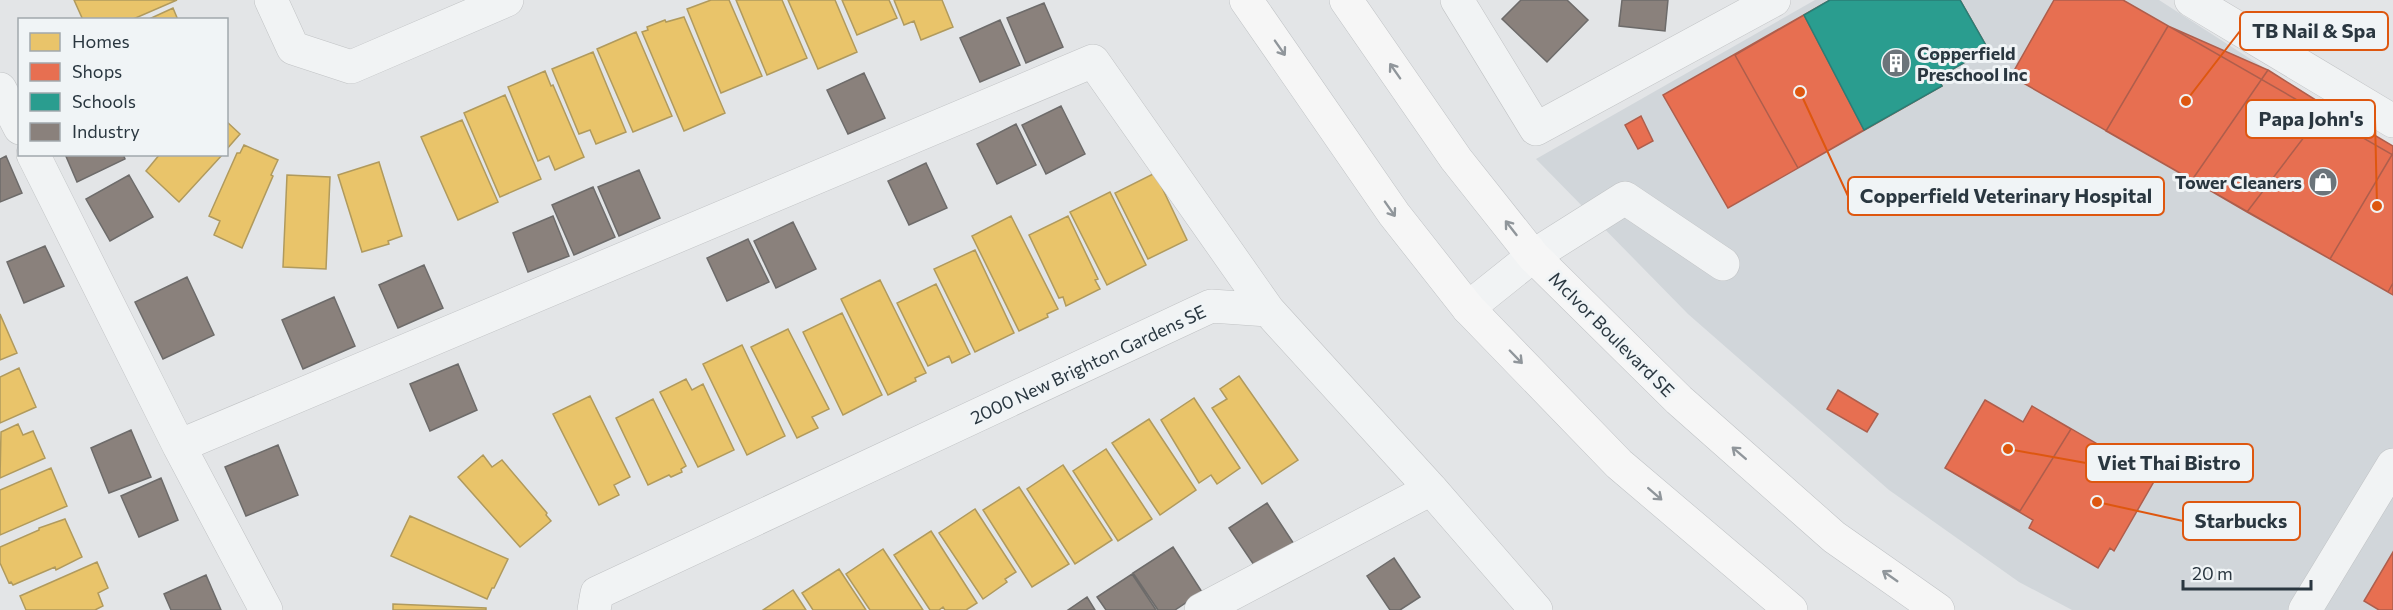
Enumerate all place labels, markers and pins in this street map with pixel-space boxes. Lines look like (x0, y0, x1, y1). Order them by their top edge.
callout: TB Nail & Spa (2240, 12, 2388, 50)
place label: Copperfield Preschool Inc (1917, 42, 2028, 85)
building icon: Copperfield Preschool Inc (1880, 47, 1912, 79)
callout: Papa John's (2246, 100, 2375, 138)
shop icon: Tower Cleaners (2307, 166, 2339, 198)
place label: Tower Cleaners (2175, 171, 2302, 193)
callout: Copperfield Veterinary Hospital (1848, 177, 2164, 215)
callout: Viet Thai Bistro (2086, 444, 2253, 482)
callout: Starbucks (2183, 502, 2300, 540)

